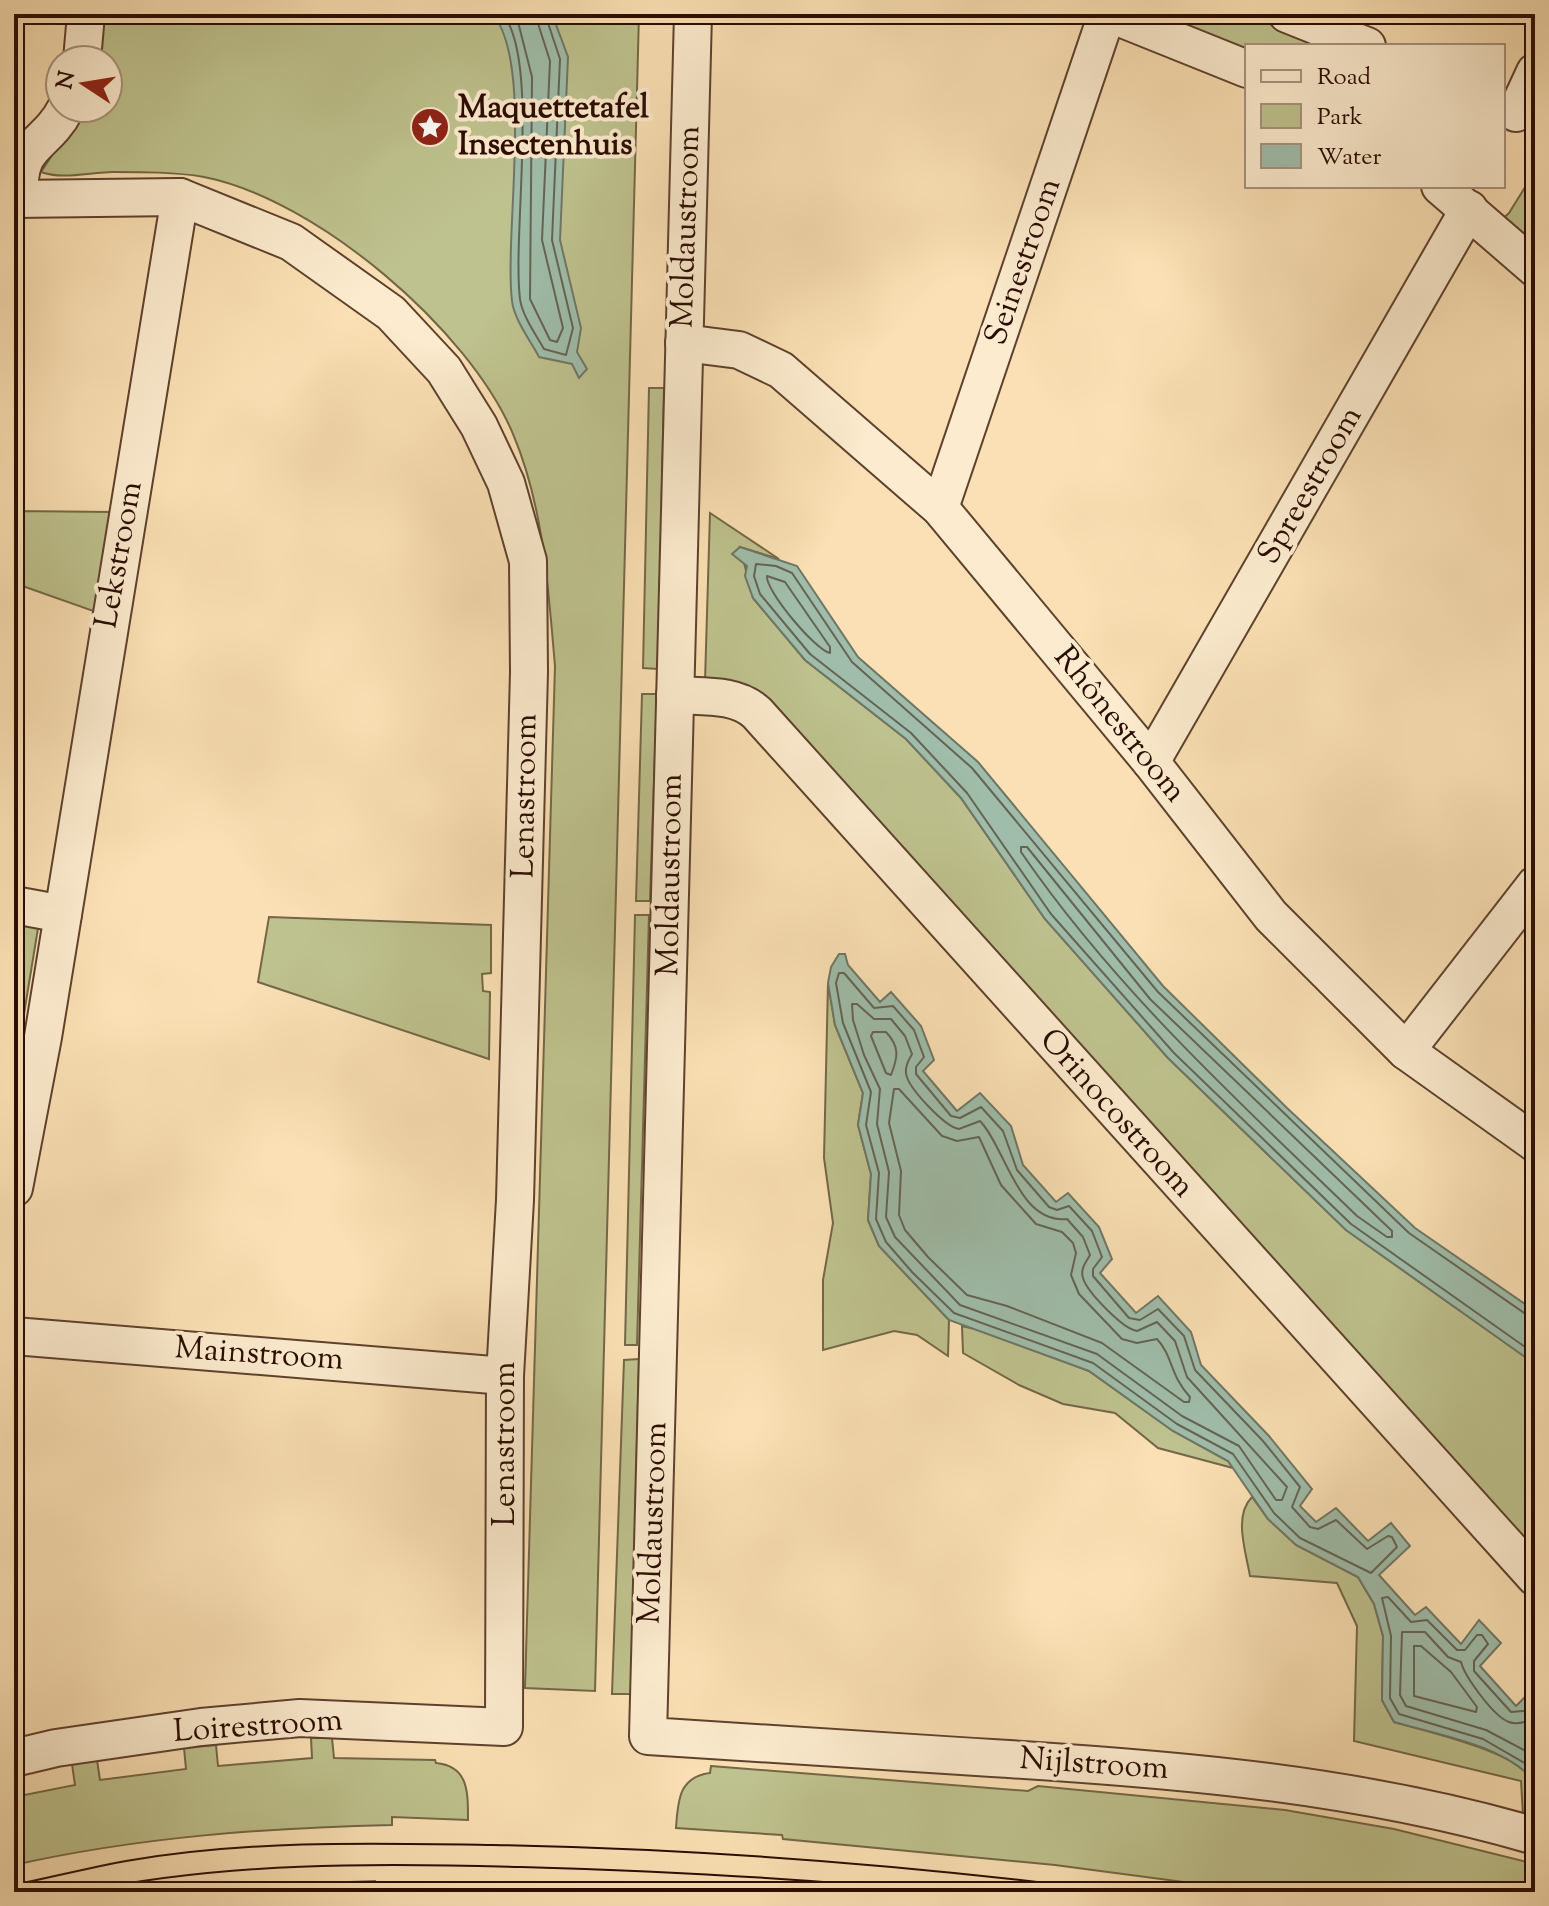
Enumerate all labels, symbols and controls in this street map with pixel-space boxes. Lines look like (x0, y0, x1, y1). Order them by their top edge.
north arrow (44, 44, 124, 124)
legend (1245, 44, 1505, 188)
text: Road (1317, 61, 1371, 95)
text: N (50, 68, 85, 92)
place label: Maquettetafel Insectenhuis (458, 86, 649, 169)
text: Park (1317, 101, 1363, 135)
place icon: Maquettetafel Insectenhuis (409, 106, 451, 148)
street label: Moldaustroom (660, 125, 714, 329)
text: Water (1317, 141, 1381, 175)
street label: Seinestroom (974, 172, 1074, 352)
street label: Spreestroom (1247, 398, 1375, 574)
street label: Lekstroom (84, 478, 156, 632)
street label: Rhônestroom (1042, 637, 1196, 813)
street label: Lenastroom (502, 713, 550, 879)
street label: Moldaustroom (646, 773, 696, 977)
street label: Orinocostroom (1027, 1019, 1205, 1209)
street label: Mainstroom (173, 1326, 345, 1384)
street label: Lenastroom (483, 1362, 529, 1526)
street label: Moldaustroom (627, 1421, 681, 1625)
street label: Loirestroom (172, 1698, 344, 1756)
street label: Nijlstroom (1018, 1737, 1170, 1793)

